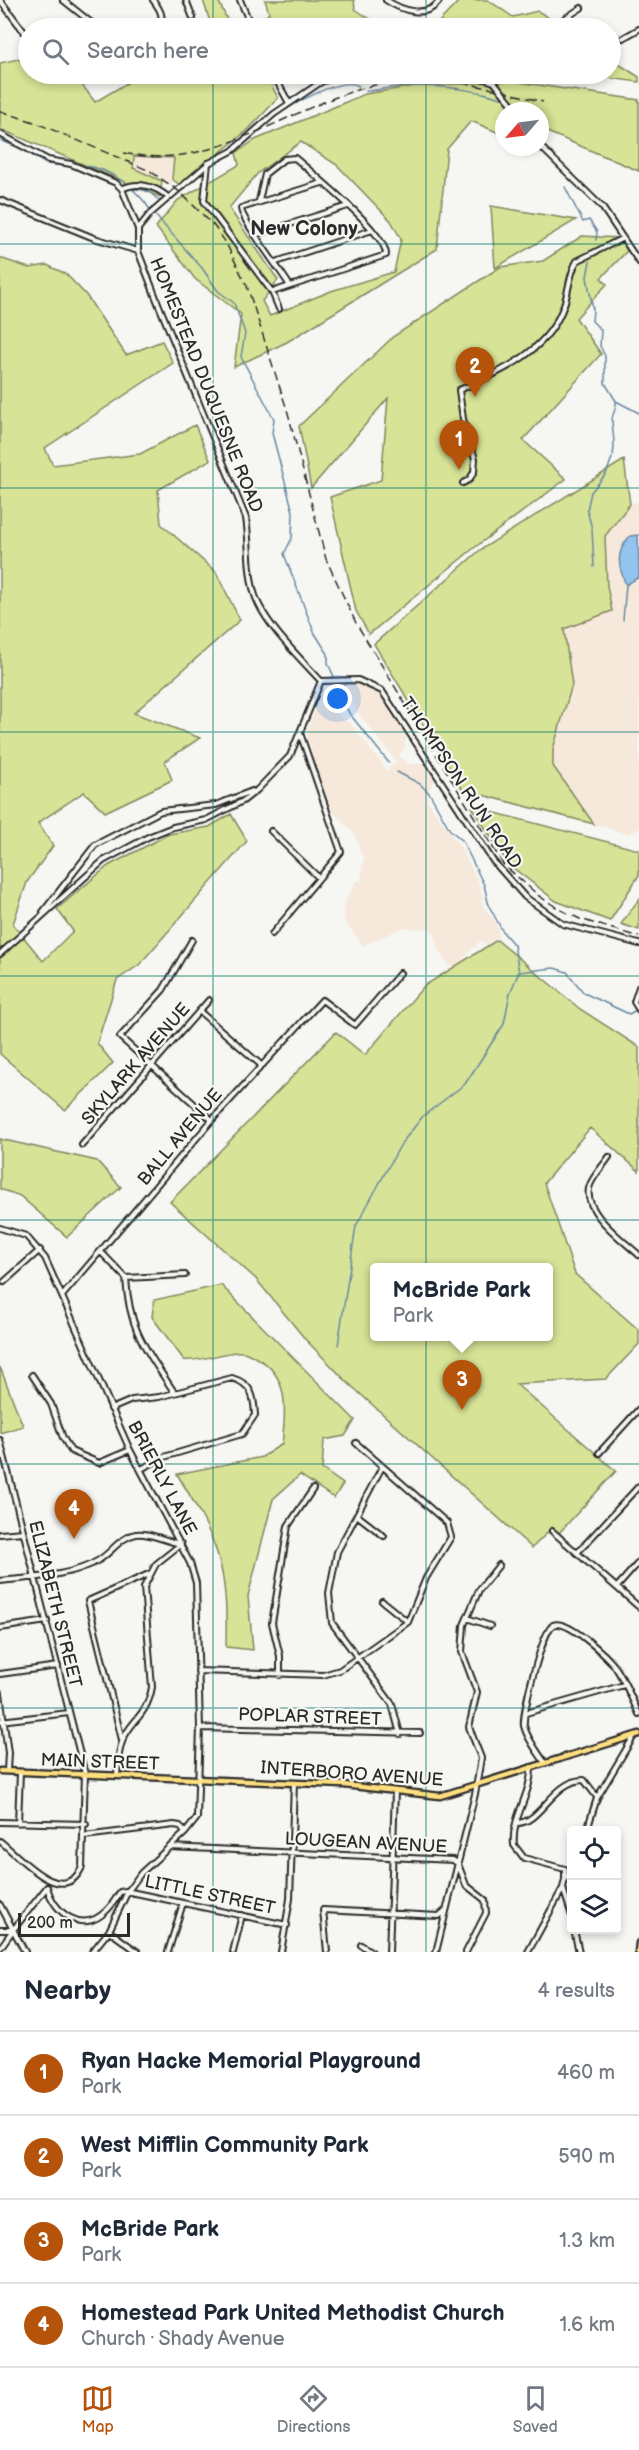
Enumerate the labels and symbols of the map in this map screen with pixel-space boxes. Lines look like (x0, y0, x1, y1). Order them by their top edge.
north arrow (495, 102, 549, 156)
district label: New Colony (250, 217, 359, 241)
street label: HOMESTEAD DUQUESNE ROAD (145, 254, 267, 516)
pin: 2 (456, 348, 494, 397)
pin: 1 (440, 420, 478, 470)
your location (323, 684, 352, 713)
street label: THOMPSON RUN ROAD (396, 693, 526, 873)
street label: SKYLARK AVENUE (77, 999, 195, 1129)
street label: BALL AVENUE (133, 1084, 227, 1190)
pin: 3 (442, 1360, 482, 1410)
street label: BRIERLY LANE (123, 1417, 201, 1539)
pin: 4 (54, 1490, 94, 1539)
street label: ELIZABETH STREET (24, 1518, 86, 1690)
street label: POPLAR STREET (238, 1704, 382, 1730)
street label: MAIN STREET (40, 1749, 160, 1775)
street label: INTERBORO AVENUE (260, 1757, 444, 1791)
street label: LOUGEAN AVENUE (284, 1828, 448, 1858)
street label: LITTLE STREET (143, 1871, 277, 1919)
scale bar (18, 1910, 130, 1938)

